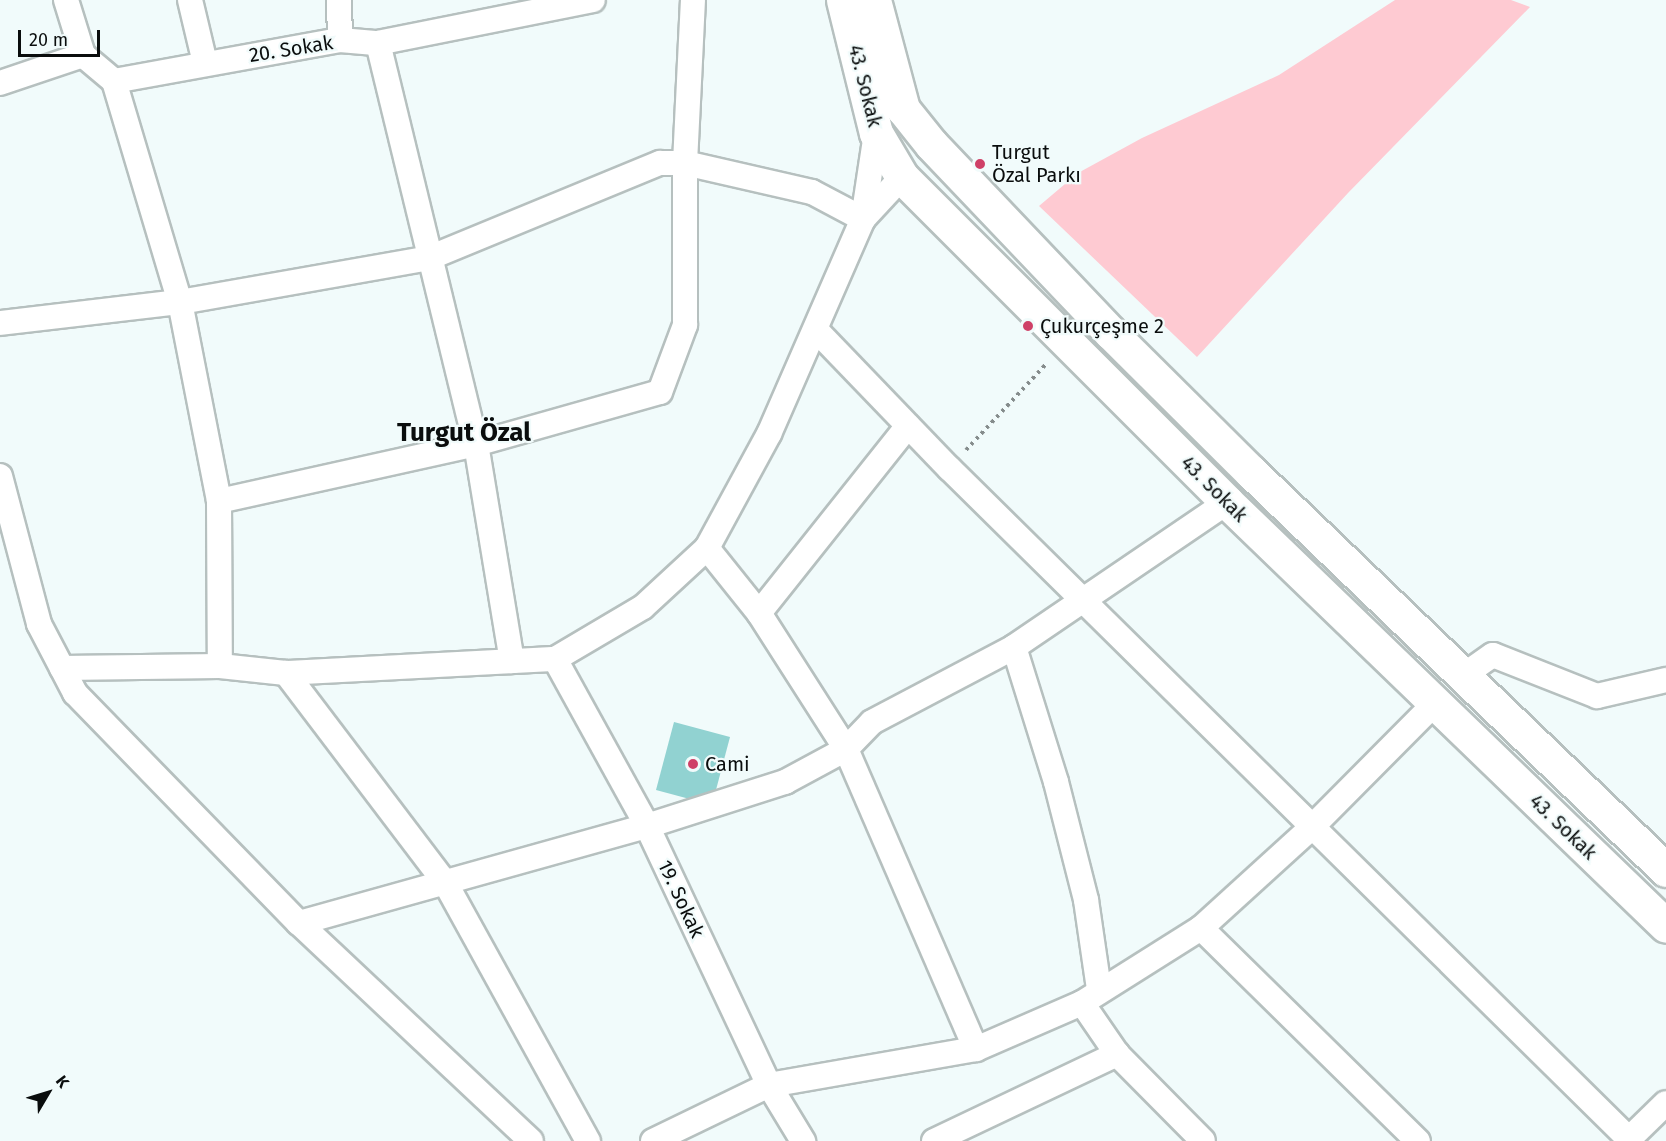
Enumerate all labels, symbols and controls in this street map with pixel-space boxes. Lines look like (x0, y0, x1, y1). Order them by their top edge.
scale bar (21, 18, 104, 56)
text: 20 m (29, 29, 68, 51)
street label: 20. Sokak (247, 31, 335, 67)
street label: 43. Sokak (843, 42, 887, 130)
place label: Turgut Özal Parkı (992, 140, 1081, 187)
marker: Turgut Özal Parkı (973, 157, 987, 171)
place label: Çukurçeşme 2 (1040, 314, 1164, 338)
marker: Çukurçeşme 2 (1021, 319, 1035, 333)
district label: Turgut Özal (397, 417, 531, 449)
street label: 43. Sokak (1176, 451, 1252, 527)
place label: Cami (705, 752, 750, 776)
marker: Cami (686, 757, 700, 771)
street label: 43. Sokak (1524, 789, 1602, 865)
street label: 19. Sokak (653, 856, 709, 942)
north arrow (18, 1063, 78, 1123)
text: K (52, 1072, 73, 1091)

